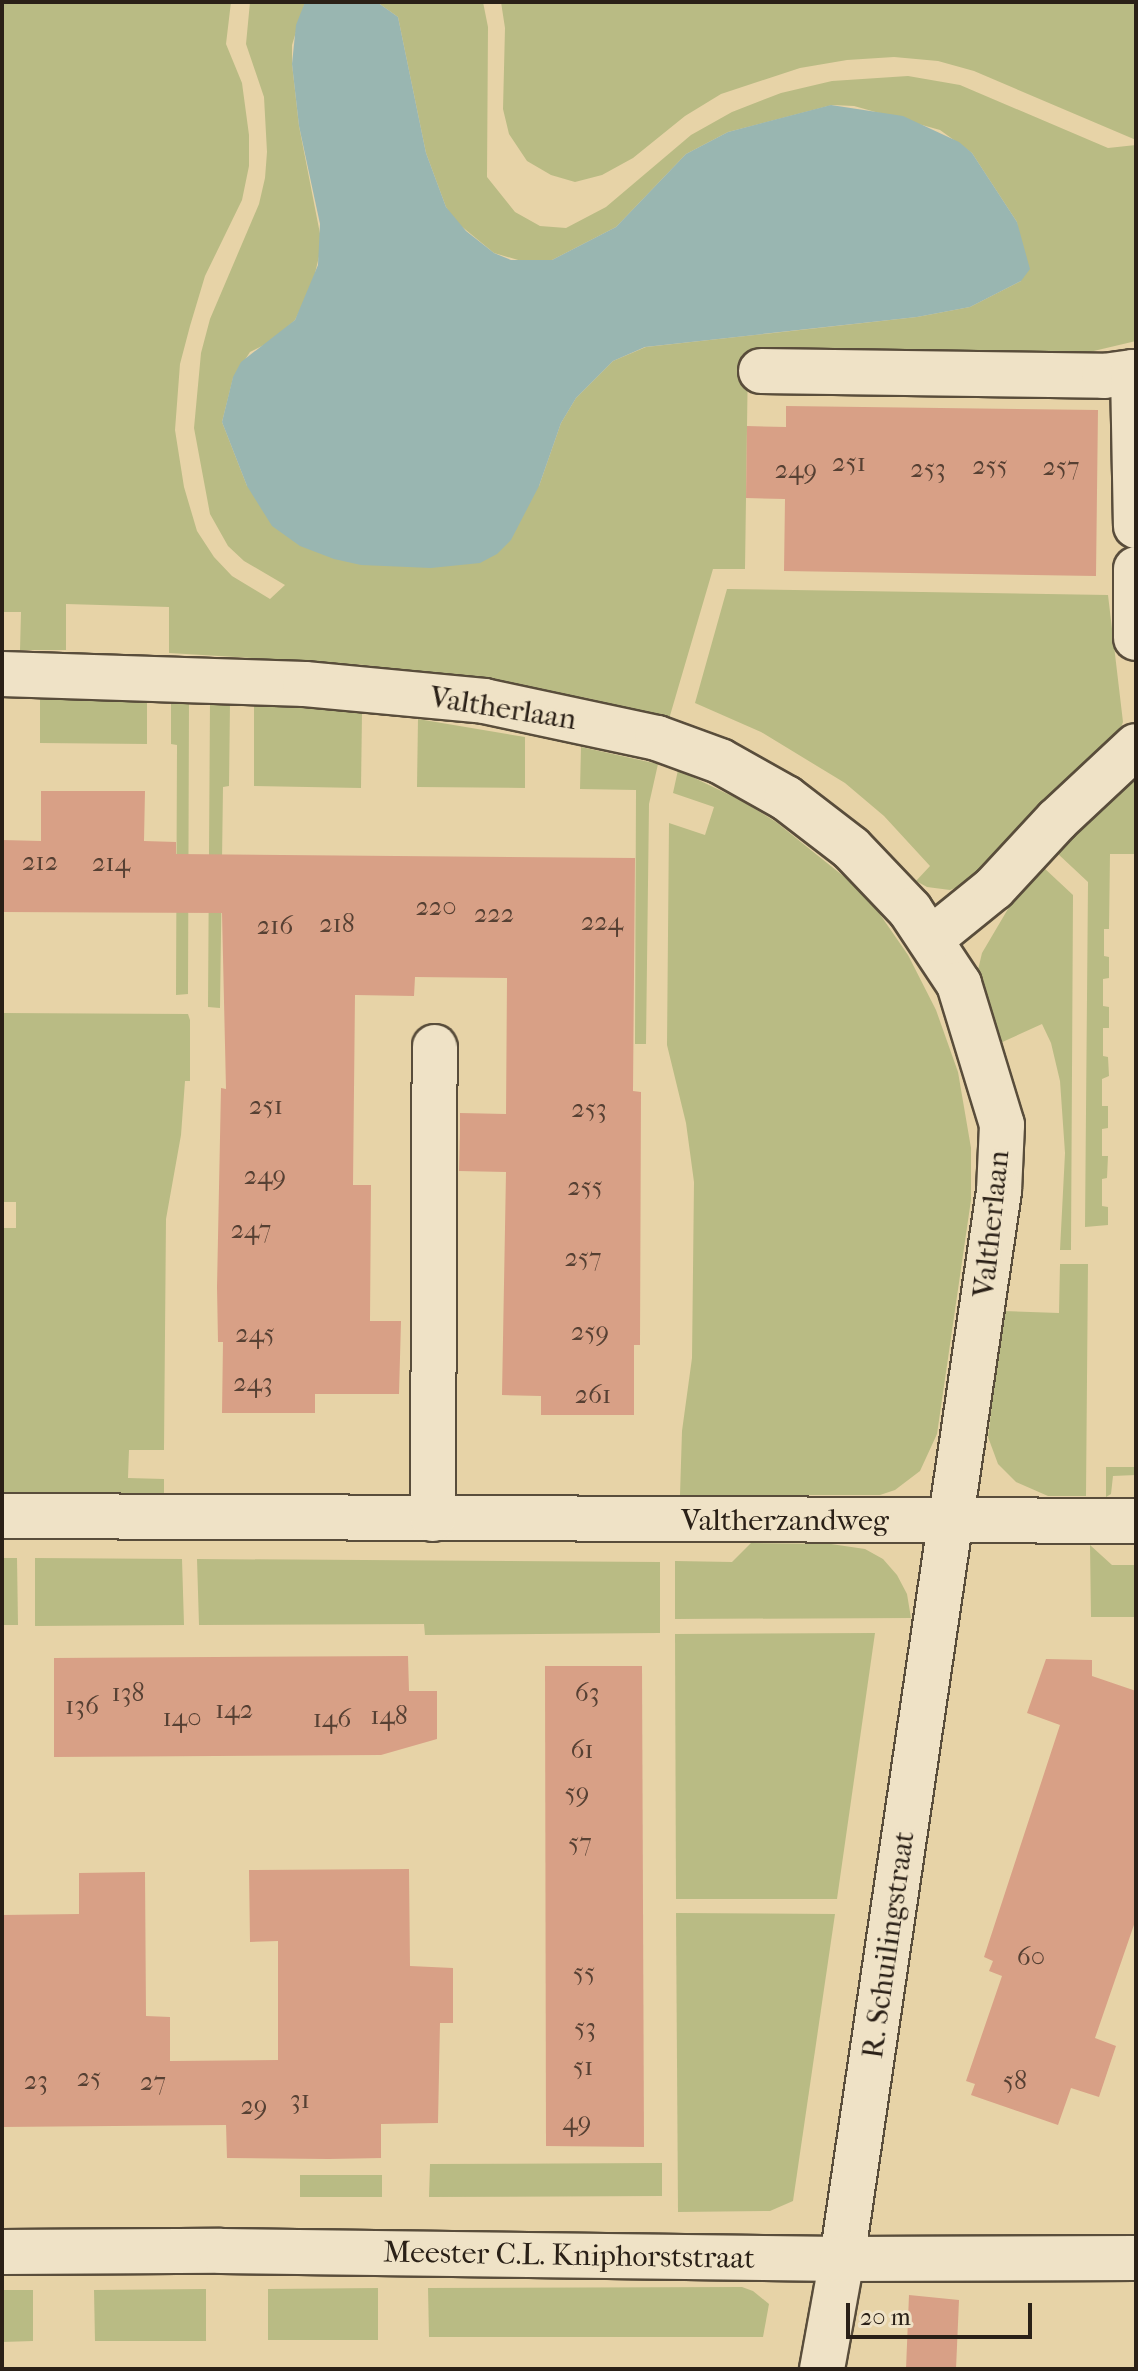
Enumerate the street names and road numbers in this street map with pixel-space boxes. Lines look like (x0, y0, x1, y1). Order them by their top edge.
street label: Valtherlaan (427, 680, 579, 738)
street label: Valtherlaan (966, 1149, 1018, 1299)
street label: Valtherzandweg (681, 1503, 889, 1539)
street label: R. Schuilingstraat (855, 1829, 923, 2061)
street label: Meester C.L. Kniphorststraat (383, 2235, 755, 2277)

